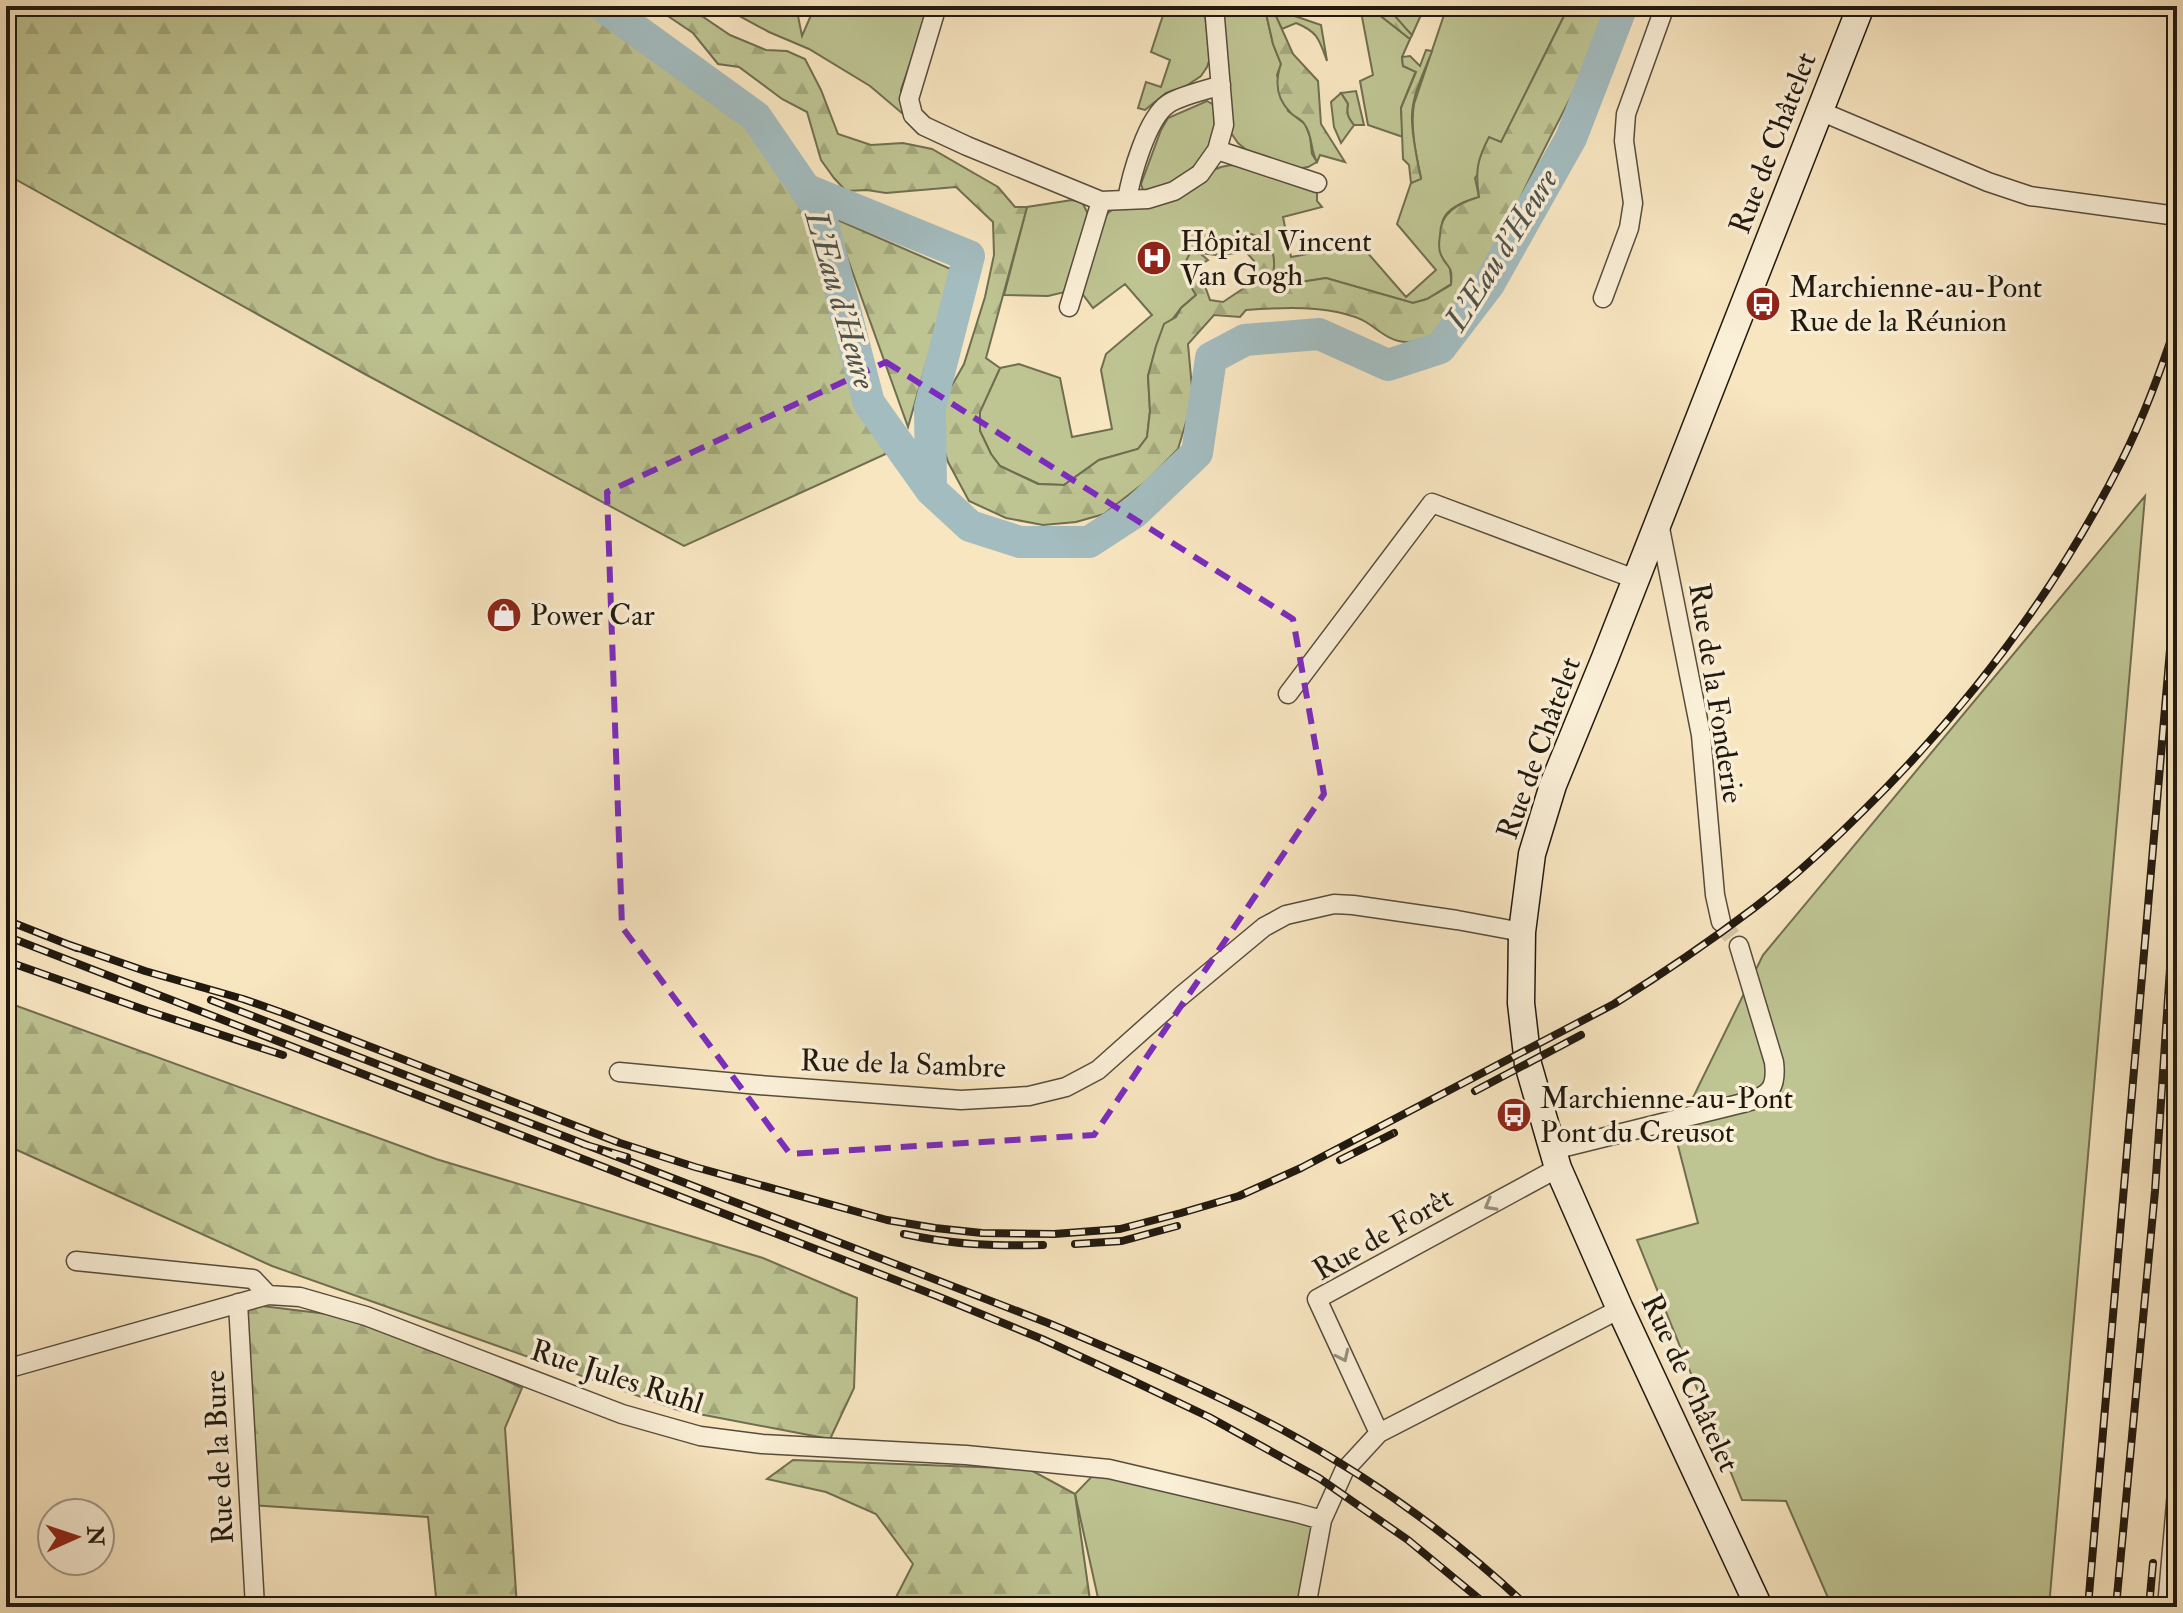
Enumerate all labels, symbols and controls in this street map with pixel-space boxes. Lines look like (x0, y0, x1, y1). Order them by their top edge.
street label: Rue de Châtelet (1721, 47, 1825, 239)
water label: L'Eau d'Heure (1435, 161, 1568, 340)
water label: L'Eau d'Heure (795, 204, 885, 394)
place label: Hôpital Vincent Van Gogh (1180, 223, 1372, 294)
hospital icon: Hôpital Vincent Van Gogh (1135, 239, 1173, 277)
place label: Marchienne-au-Pont Rue de la Réunion (1789, 269, 2043, 340)
bus stop icon: Marchienne-au-Pont Rue de la Réunion (1744, 285, 1782, 323)
street label: Rue de la Fonderie (1680, 580, 1752, 806)
shop icon: Power Car (485, 596, 523, 634)
place label: Power Car (530, 597, 655, 634)
street label: Rue de Châtelet (1489, 652, 1589, 844)
street label: Rue de la Sambre (799, 1042, 1007, 1086)
place label: Marchienne-au-Pont Pont du Creusot (1540, 1080, 1794, 1151)
bus stop icon: Marchienne-au-Pont Pont du Creusot (1495, 1096, 1533, 1134)
street label: Rue de Forêt (1307, 1179, 1460, 1289)
one-way arrow (1484, 1195, 1498, 1211)
street label: Rue de Châtelet (1633, 1288, 1747, 1478)
street label: Rue Jules Ruhl (526, 1332, 708, 1422)
one-way arrow (1333, 1348, 1349, 1363)
street label: Rue de la Bure (196, 1369, 242, 1545)
north arrow (36, 1497, 116, 1577)
text: N (80, 1524, 109, 1547)

